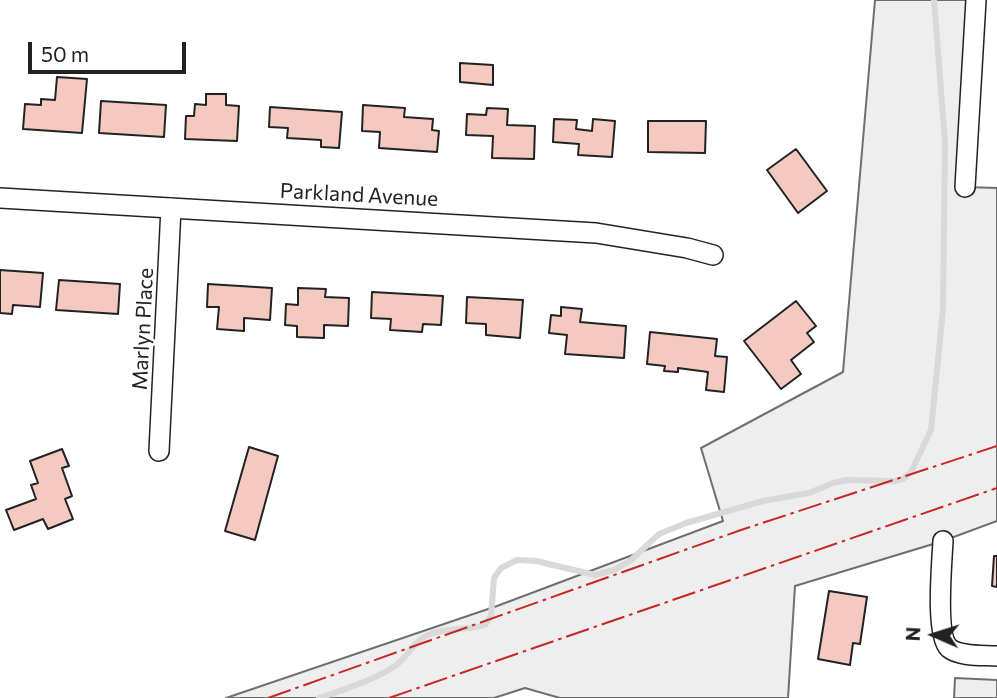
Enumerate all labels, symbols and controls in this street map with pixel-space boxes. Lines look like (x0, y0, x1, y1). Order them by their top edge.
scale bar (32, 28, 189, 72)
text: 50 m (41, 41, 89, 66)
street label: Parkland Avenue (279, 178, 439, 212)
street label: Marlyn Place (127, 267, 159, 391)
north arrow (899, 600, 969, 670)
text: N (901, 626, 924, 642)

